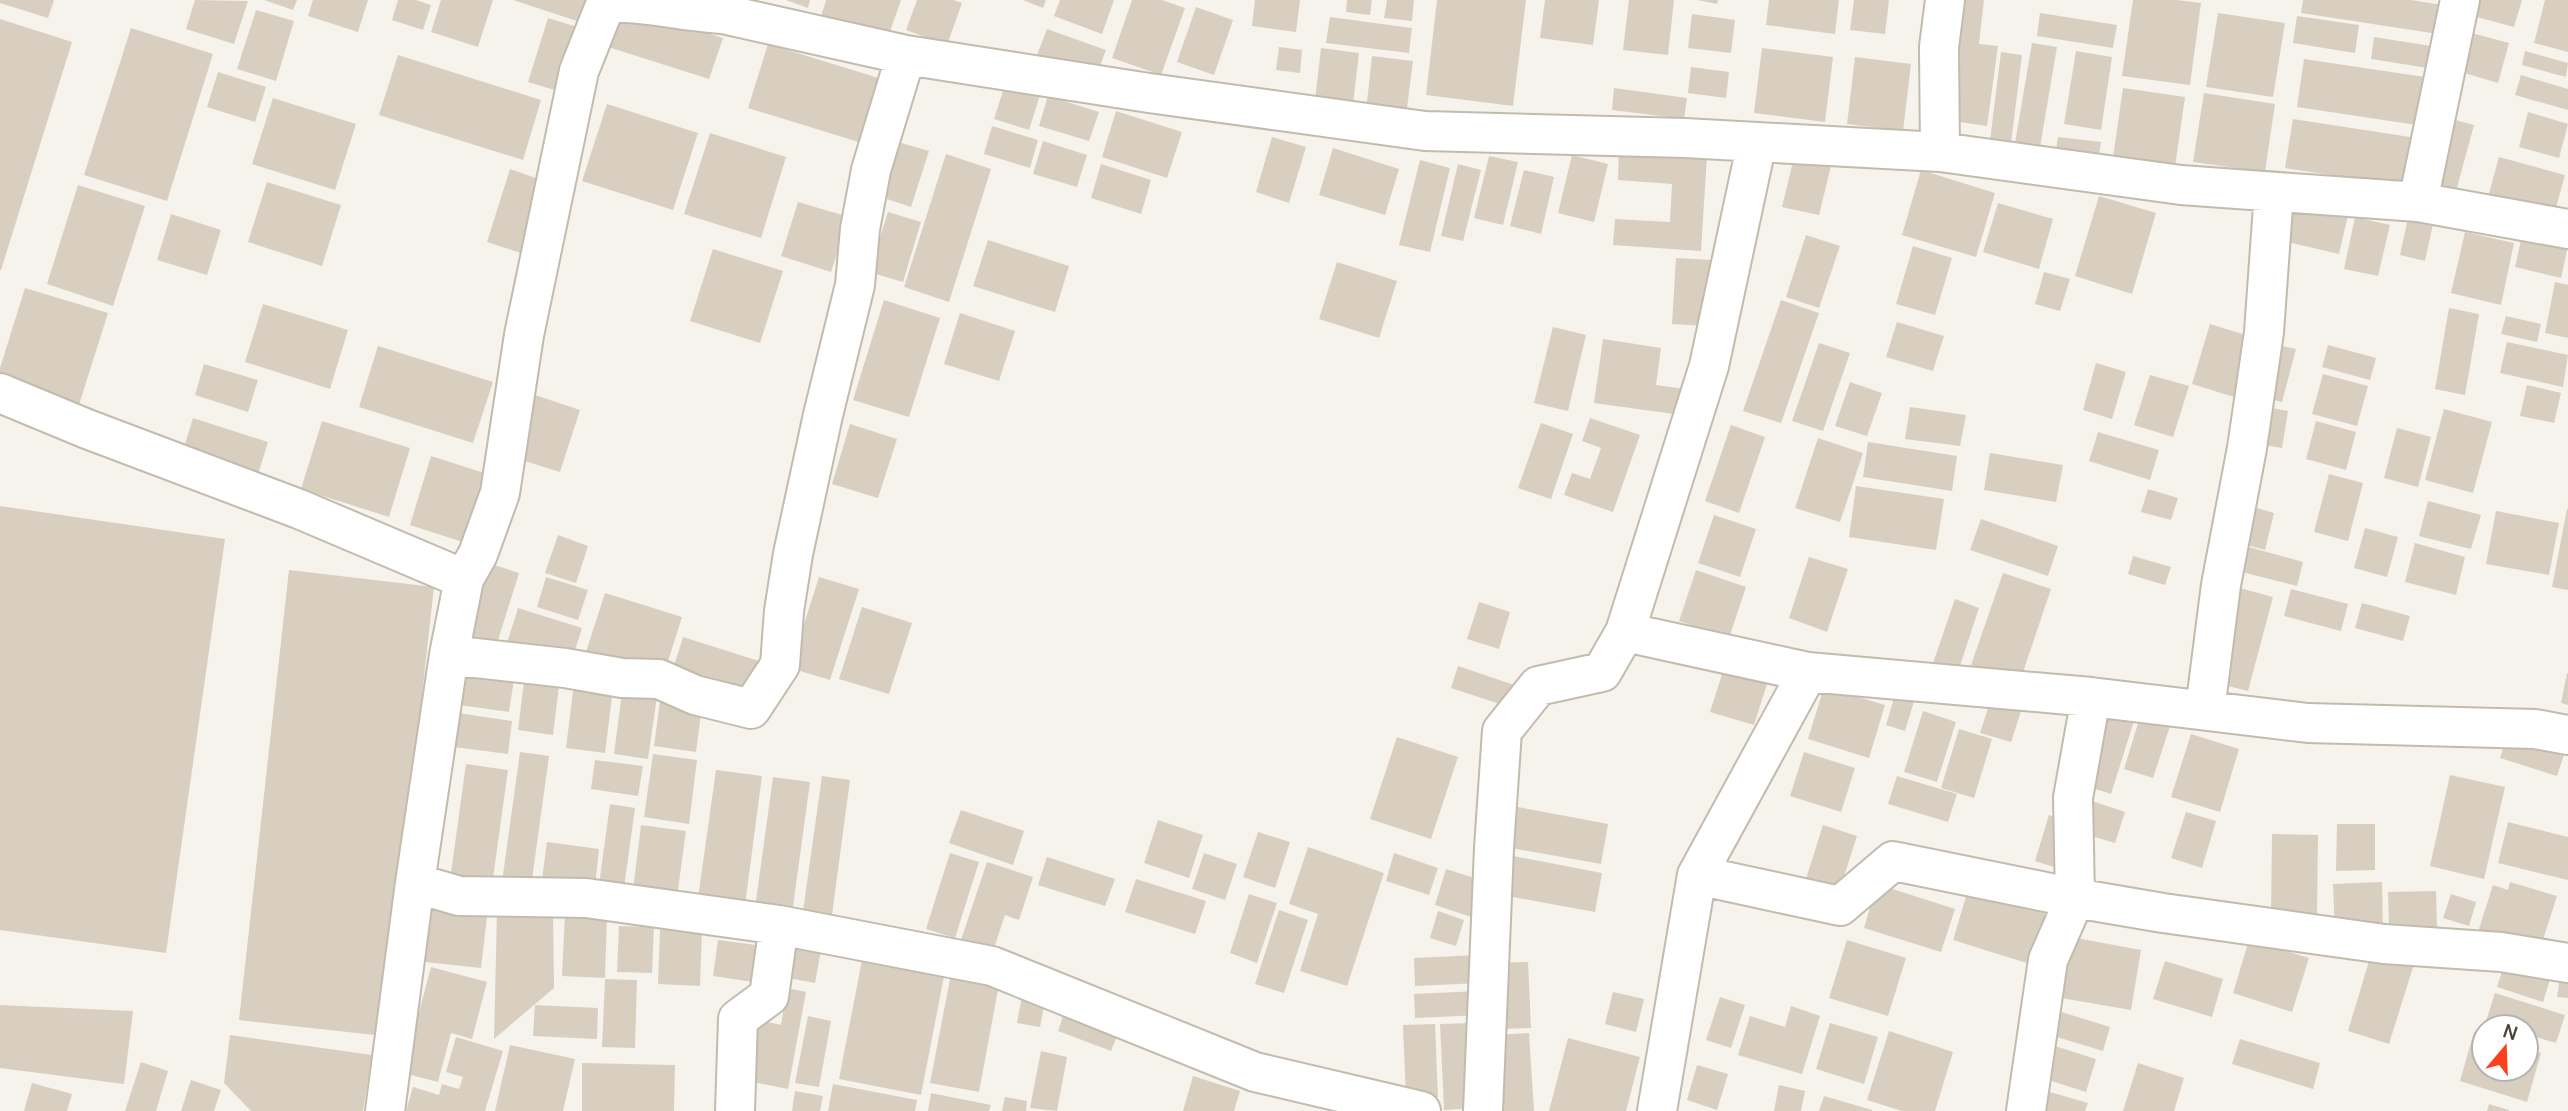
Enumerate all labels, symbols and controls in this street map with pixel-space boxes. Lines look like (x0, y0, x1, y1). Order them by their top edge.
north arrow (2470, 1013, 2540, 1083)
text: N (2500, 1017, 2521, 1046)

